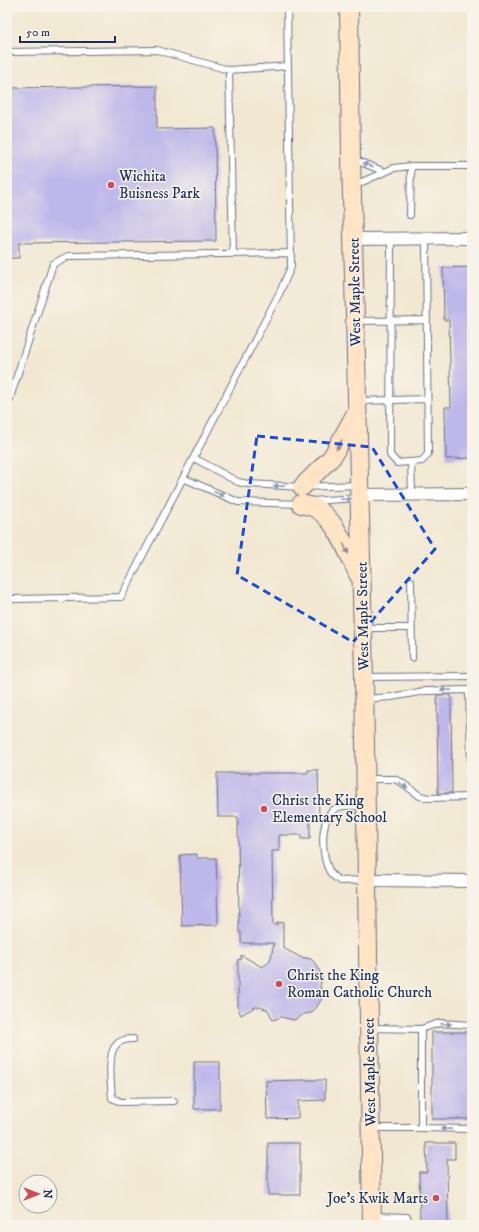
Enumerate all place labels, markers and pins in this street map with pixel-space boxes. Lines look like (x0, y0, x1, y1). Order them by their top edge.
place label: Wichita Buisness Park (118, 167, 200, 203)
marker: Wichita Buisness Park (106, 180, 116, 190)
place label: Christ the King Elementary School (272, 791, 387, 827)
marker: Christ the King Elementary School (259, 804, 269, 814)
place label: Christ the King Roman Catholic Church (287, 966, 432, 1002)
marker: Christ the King Roman Catholic Church (274, 979, 284, 989)
place label: Joe's Kwik Marts (325, 1189, 428, 1208)
marker: Joe's Kwik Marts (431, 1193, 441, 1203)

